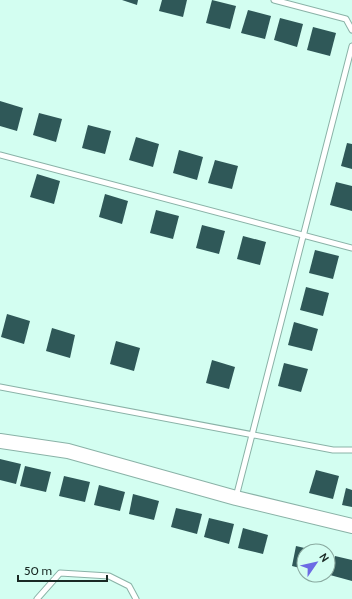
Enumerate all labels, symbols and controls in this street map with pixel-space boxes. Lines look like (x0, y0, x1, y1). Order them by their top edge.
north arrow (296, 543, 336, 583)
text: N (316, 550, 332, 565)
scale bar (18, 557, 107, 583)
text: 50 m (24, 563, 52, 578)

